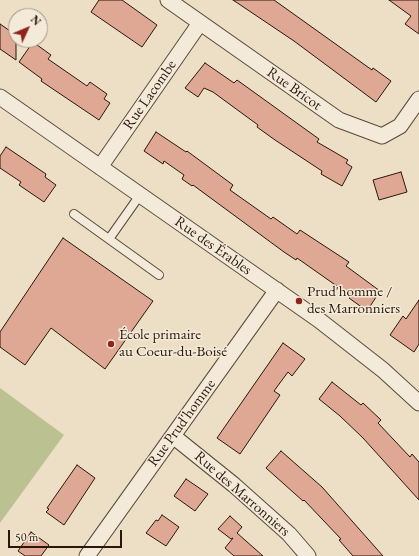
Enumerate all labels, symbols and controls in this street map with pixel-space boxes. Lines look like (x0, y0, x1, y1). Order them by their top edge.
north arrow (8, 8, 48, 48)
text: N (28, 12, 44, 28)
street label: Rue Lacombe (119, 57, 181, 133)
street label: Rue Bricot (263, 64, 325, 114)
street label: Rue des Érables (171, 213, 255, 279)
place label: Prud'homme / des Marronniers (307, 283, 400, 318)
marker: Prud'homme / des Marronniers (294, 296, 304, 306)
place label: École primaire au Coeur‑du‑Boisé (119, 326, 227, 361)
marker: École primaire au Coeur‑du‑Boisé (106, 339, 116, 349)
street label: Rue Prud'homme (144, 376, 220, 470)
street label: Rue des Marronniers (191, 448, 293, 540)
scale bar (10, 522, 124, 548)
text: 50 m (15, 529, 38, 545)

